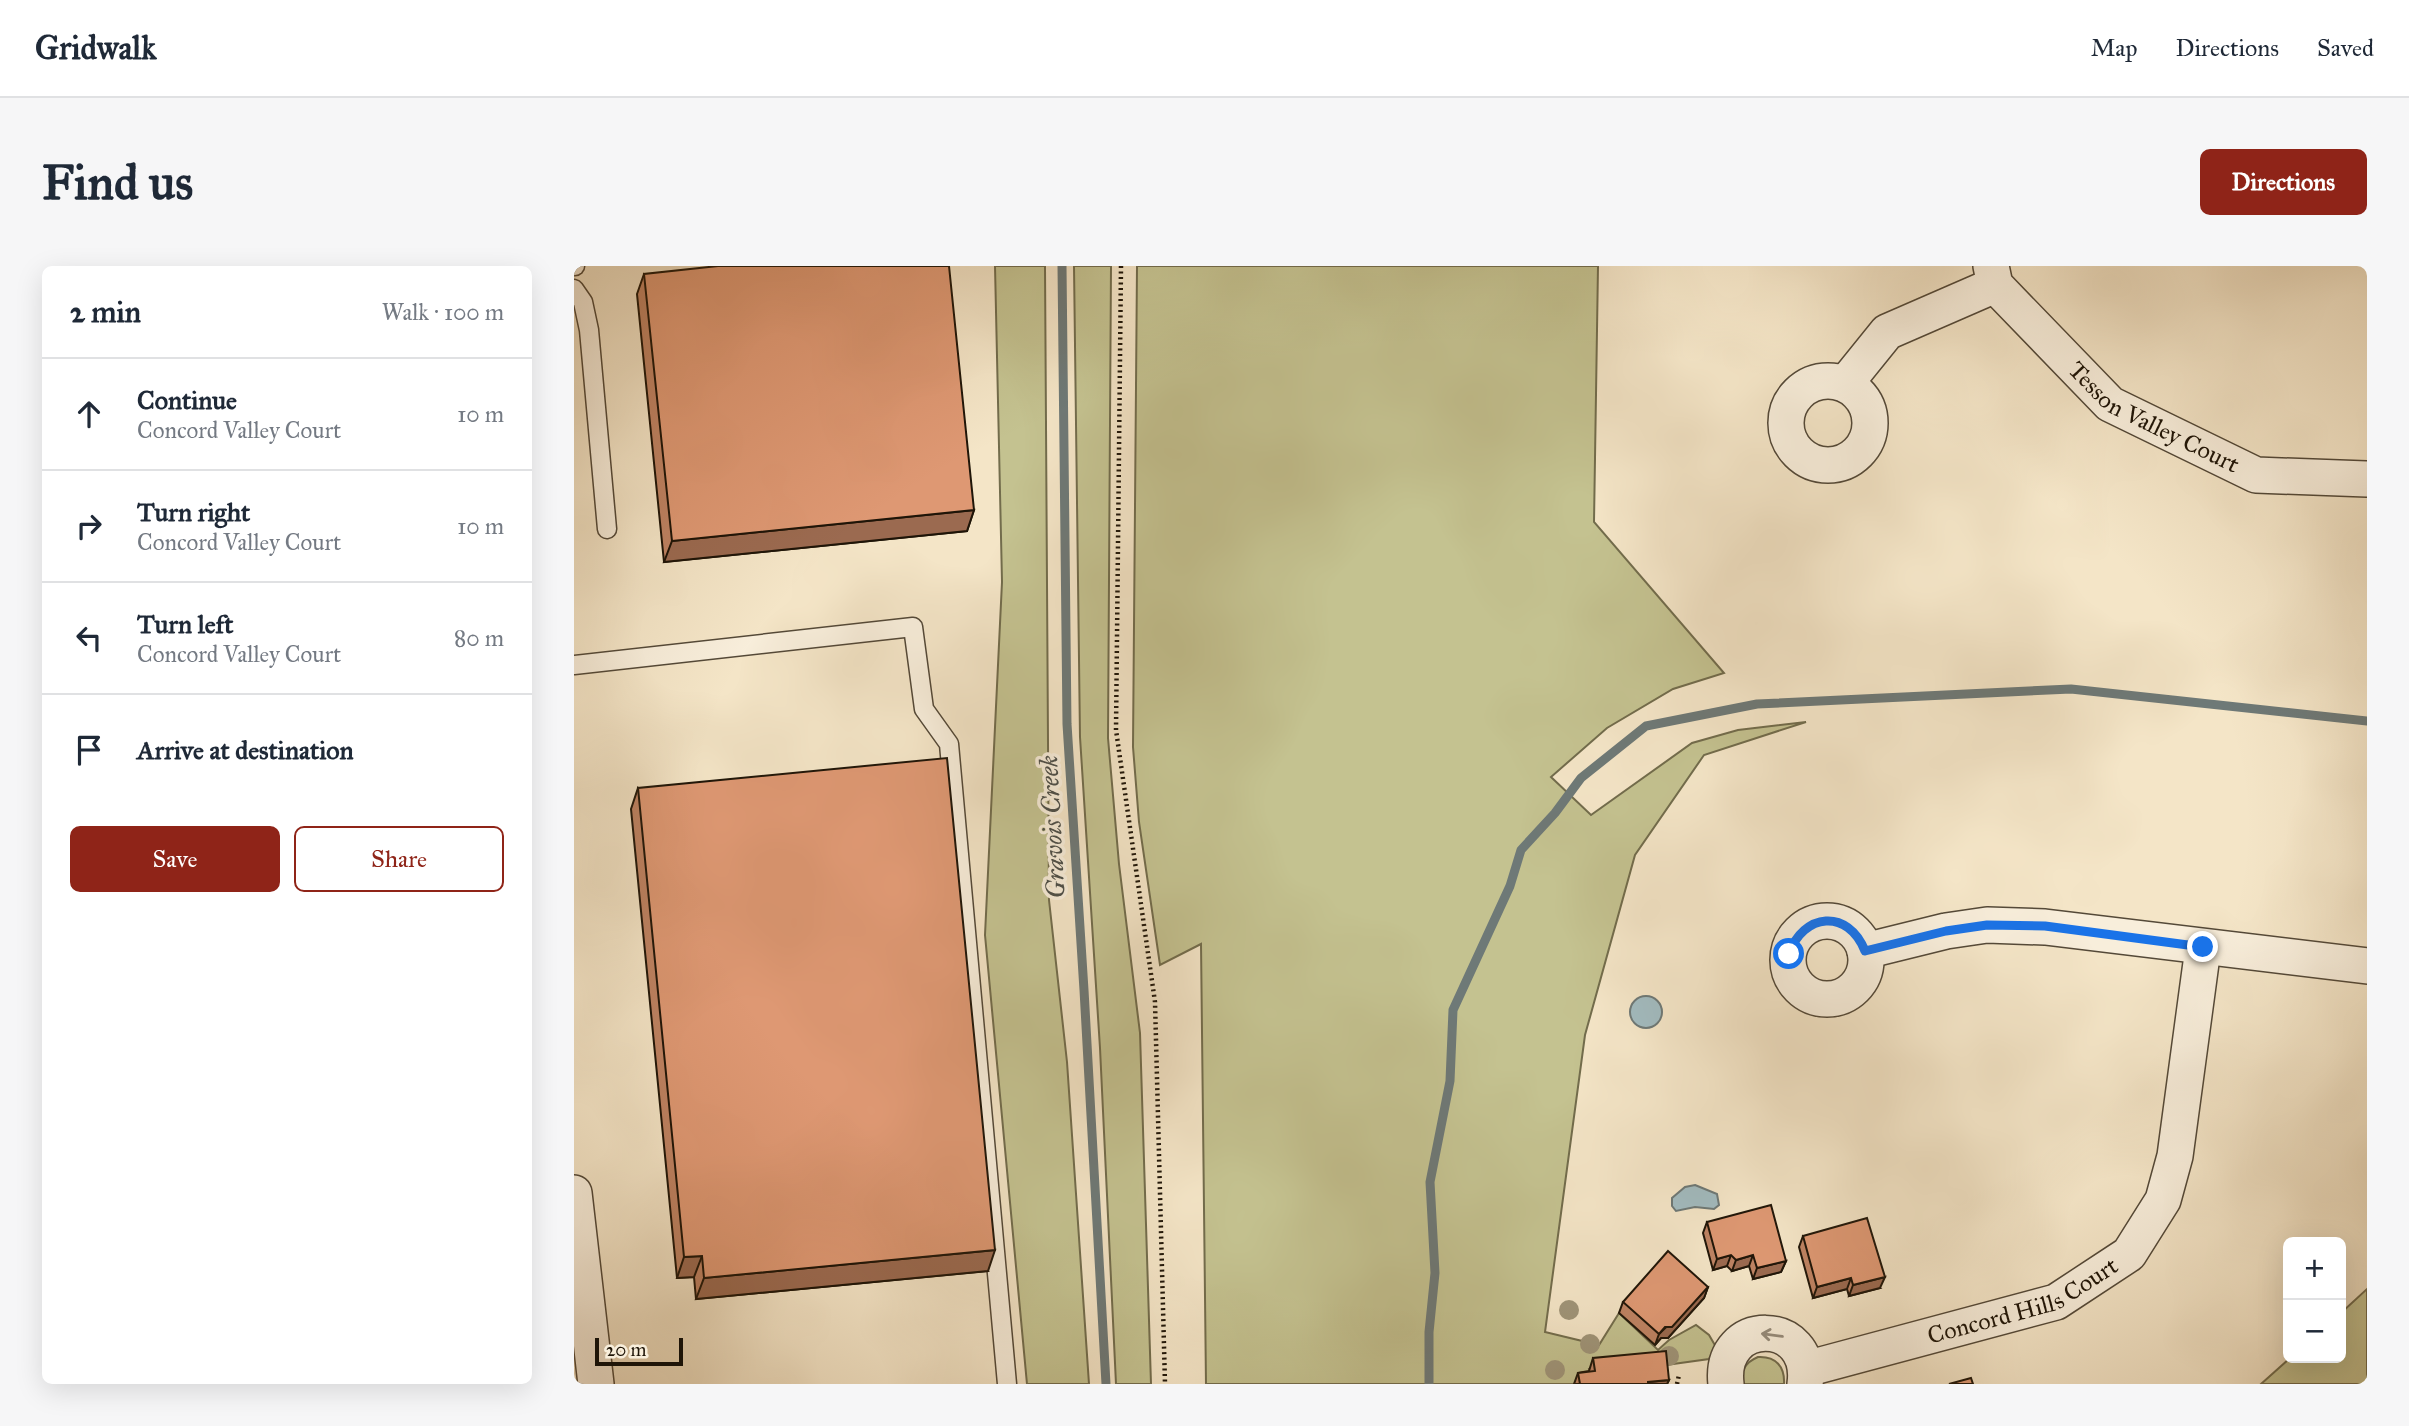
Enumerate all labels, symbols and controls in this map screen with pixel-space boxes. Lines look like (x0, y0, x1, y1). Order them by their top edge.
text: Gridwalk (35, 28, 157, 68)
text: Map (2091, 33, 2138, 63)
text: Directions (2176, 33, 2279, 63)
text: Saved (2317, 33, 2374, 63)
button: Directions (2200, 149, 2367, 215)
text: Find us (42, 153, 193, 212)
text: 2 min (70, 294, 141, 330)
text: Walk · 100 m (382, 298, 504, 326)
street label: Tesson Valley Court (2062, 355, 2245, 480)
text: Continue (137, 384, 237, 416)
icon: ahead (70, 395, 108, 433)
text: 10 m (457, 400, 504, 428)
text: Concord Valley Court (137, 416, 341, 444)
text: Turn right (137, 496, 250, 528)
icon: right (70, 507, 108, 545)
text: 10 m (457, 512, 504, 540)
text: Concord Valley Court (137, 528, 341, 556)
text: Turn left (137, 608, 233, 640)
icon: left (70, 619, 108, 657)
text: 80 m (454, 624, 504, 652)
text: Concord Valley Court (137, 640, 341, 668)
icon: arrive (70, 731, 108, 769)
text: Arrive at destination (137, 734, 354, 766)
water label: Gravois Creek (1032, 754, 1072, 899)
button: Save (70, 826, 280, 892)
button: Share (294, 826, 504, 892)
route end (2187, 931, 2218, 962)
route start (1773, 938, 1804, 969)
map controls (2283, 1237, 2346, 1363)
button: + (2283, 1237, 2346, 1300)
street label: Concord Hills Court (1924, 1250, 2124, 1351)
button: − (2283, 1300, 2346, 1363)
one-way arrow (1761, 1328, 1784, 1341)
scale bar (595, 1335, 682, 1367)
text: 20 m (606, 1338, 647, 1361)

